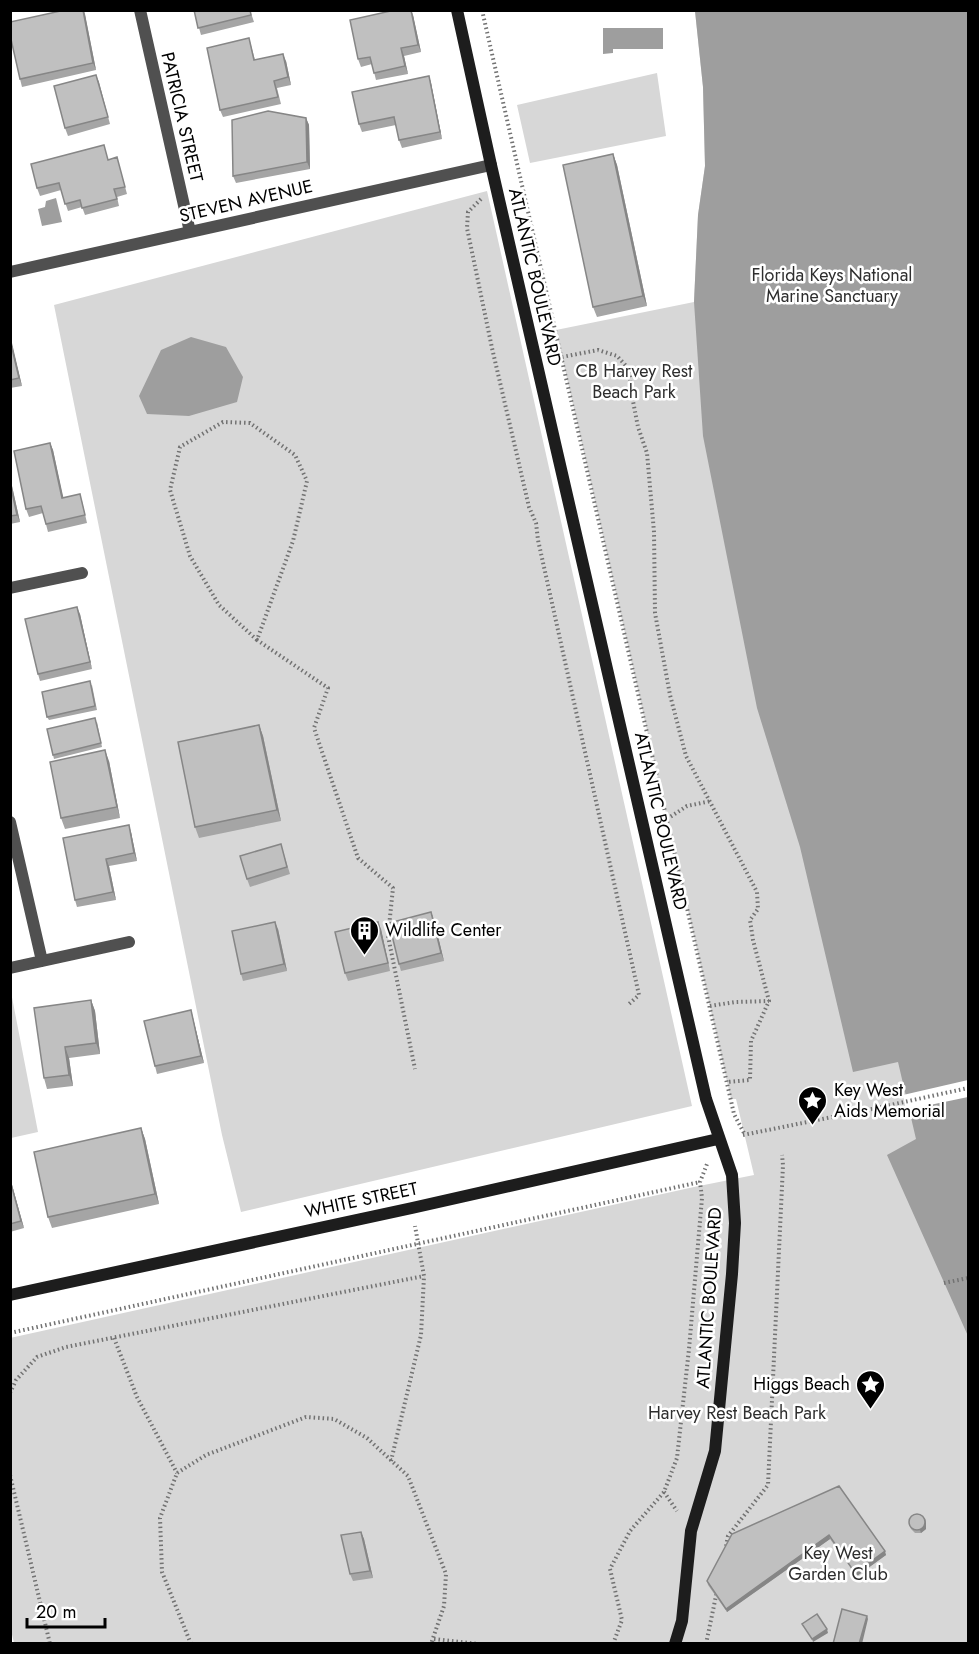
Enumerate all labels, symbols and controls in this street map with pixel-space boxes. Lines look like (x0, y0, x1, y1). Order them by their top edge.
street label: PATRICIA STREET (154, 49, 210, 185)
street label: STEVEN AVENUE (177, 173, 315, 229)
street label: ATLANTIC BOULEVARD (502, 186, 568, 368)
park label: Florida Keys National Marine Sanctuary (751, 262, 913, 309)
park label: CB Harvey Rest Beach Park (576, 358, 693, 405)
street label: ATLANTIC BOULEVARD (628, 730, 694, 912)
building icon: Wildlife Center (348, 914, 380, 956)
place label: Wildlife Center (385, 917, 502, 943)
place label: Key West Aids Memorial (834, 1077, 945, 1124)
place icon: Key West Aids Memorial (797, 1084, 829, 1126)
street label: WHITE STREET (302, 1175, 421, 1225)
street label: ATLANTIC BOULEVARD (690, 1206, 728, 1390)
place icon: Higgs Beach (855, 1368, 887, 1410)
place label: Higgs Beach (753, 1371, 850, 1397)
park label: Harvey Rest Beach Park (648, 1400, 826, 1426)
park label: Key West Garden Club (788, 1540, 888, 1587)
scale bar (27, 1591, 105, 1629)
text: 20 m (36, 1599, 76, 1625)

